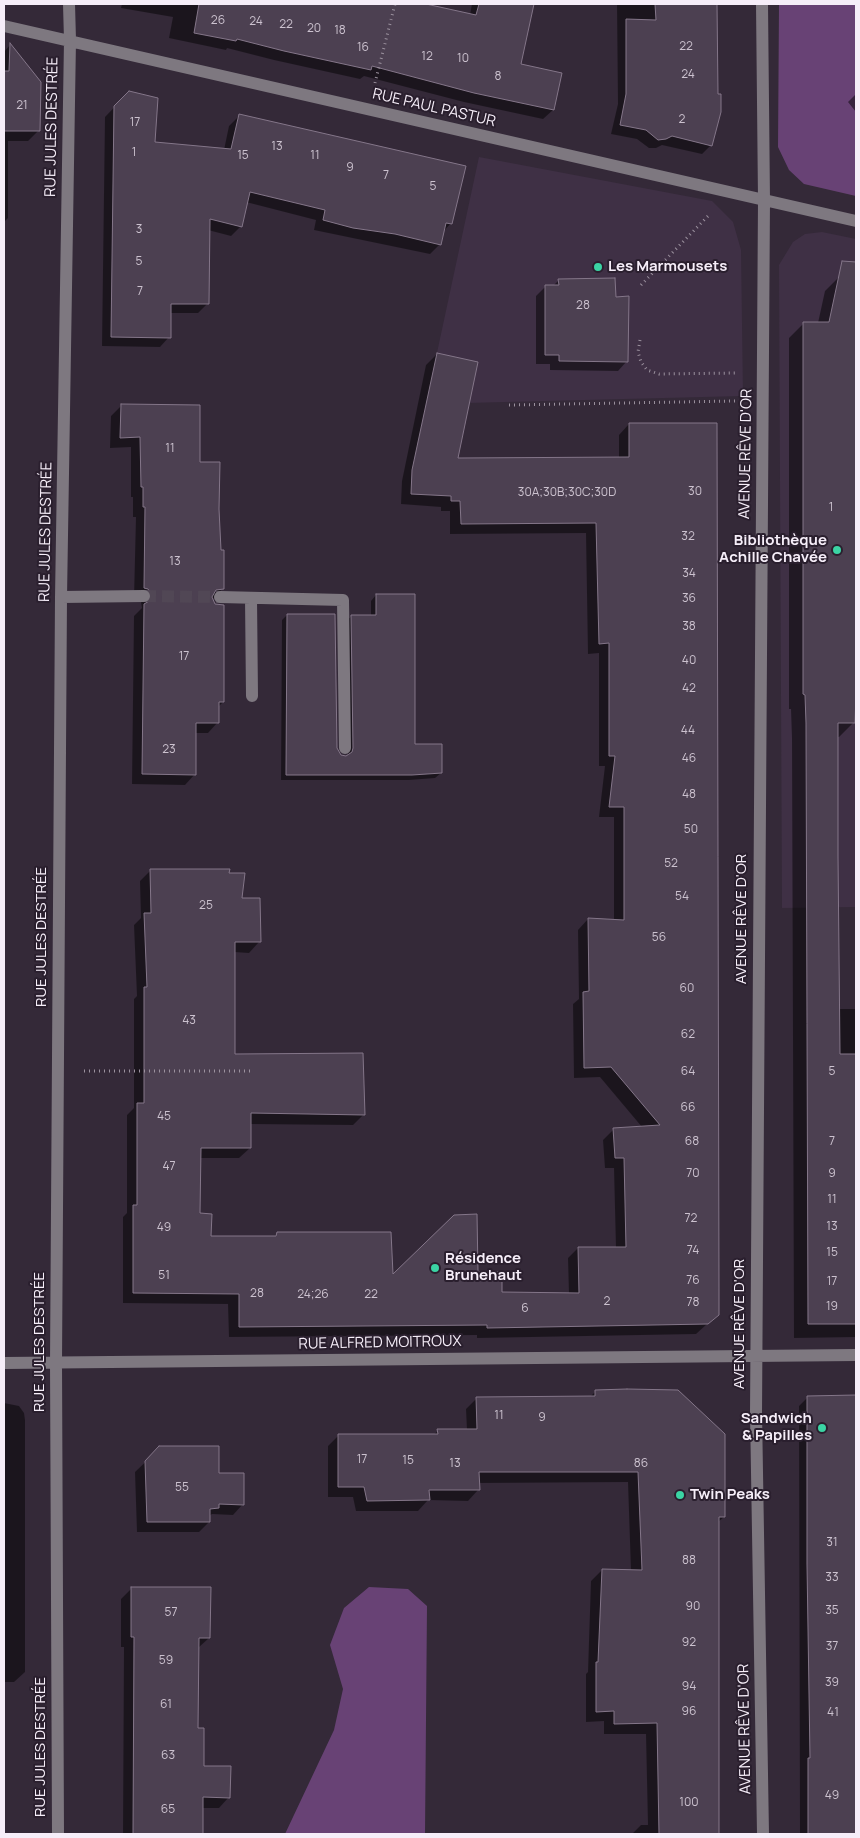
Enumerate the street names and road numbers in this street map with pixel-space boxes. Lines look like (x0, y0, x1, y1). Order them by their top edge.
street label: RUE JULES DESTRÉE (42, 57, 62, 197)
street label: RUE PAUL PASTUR (371, 85, 497, 131)
street label: AVENUE RÊVE D'OR (736, 389, 756, 519)
street label: RUE JULES DESTRÉE (36, 462, 56, 602)
street label: AVENUE RÊVE D'OR (733, 854, 751, 984)
street label: RUE JULES DESTRÉE (33, 867, 51, 1007)
street label: AVENUE RÊVE D'OR (731, 1259, 749, 1389)
street label: RUE JULES DESTRÉE (31, 1272, 49, 1412)
street label: RUE ALFRED MOITROUX (298, 1333, 462, 1353)
street label: AVENUE RÊVE D'OR (735, 1664, 755, 1794)
street label: RUE JULES DESTRÉE (32, 1677, 50, 1817)

